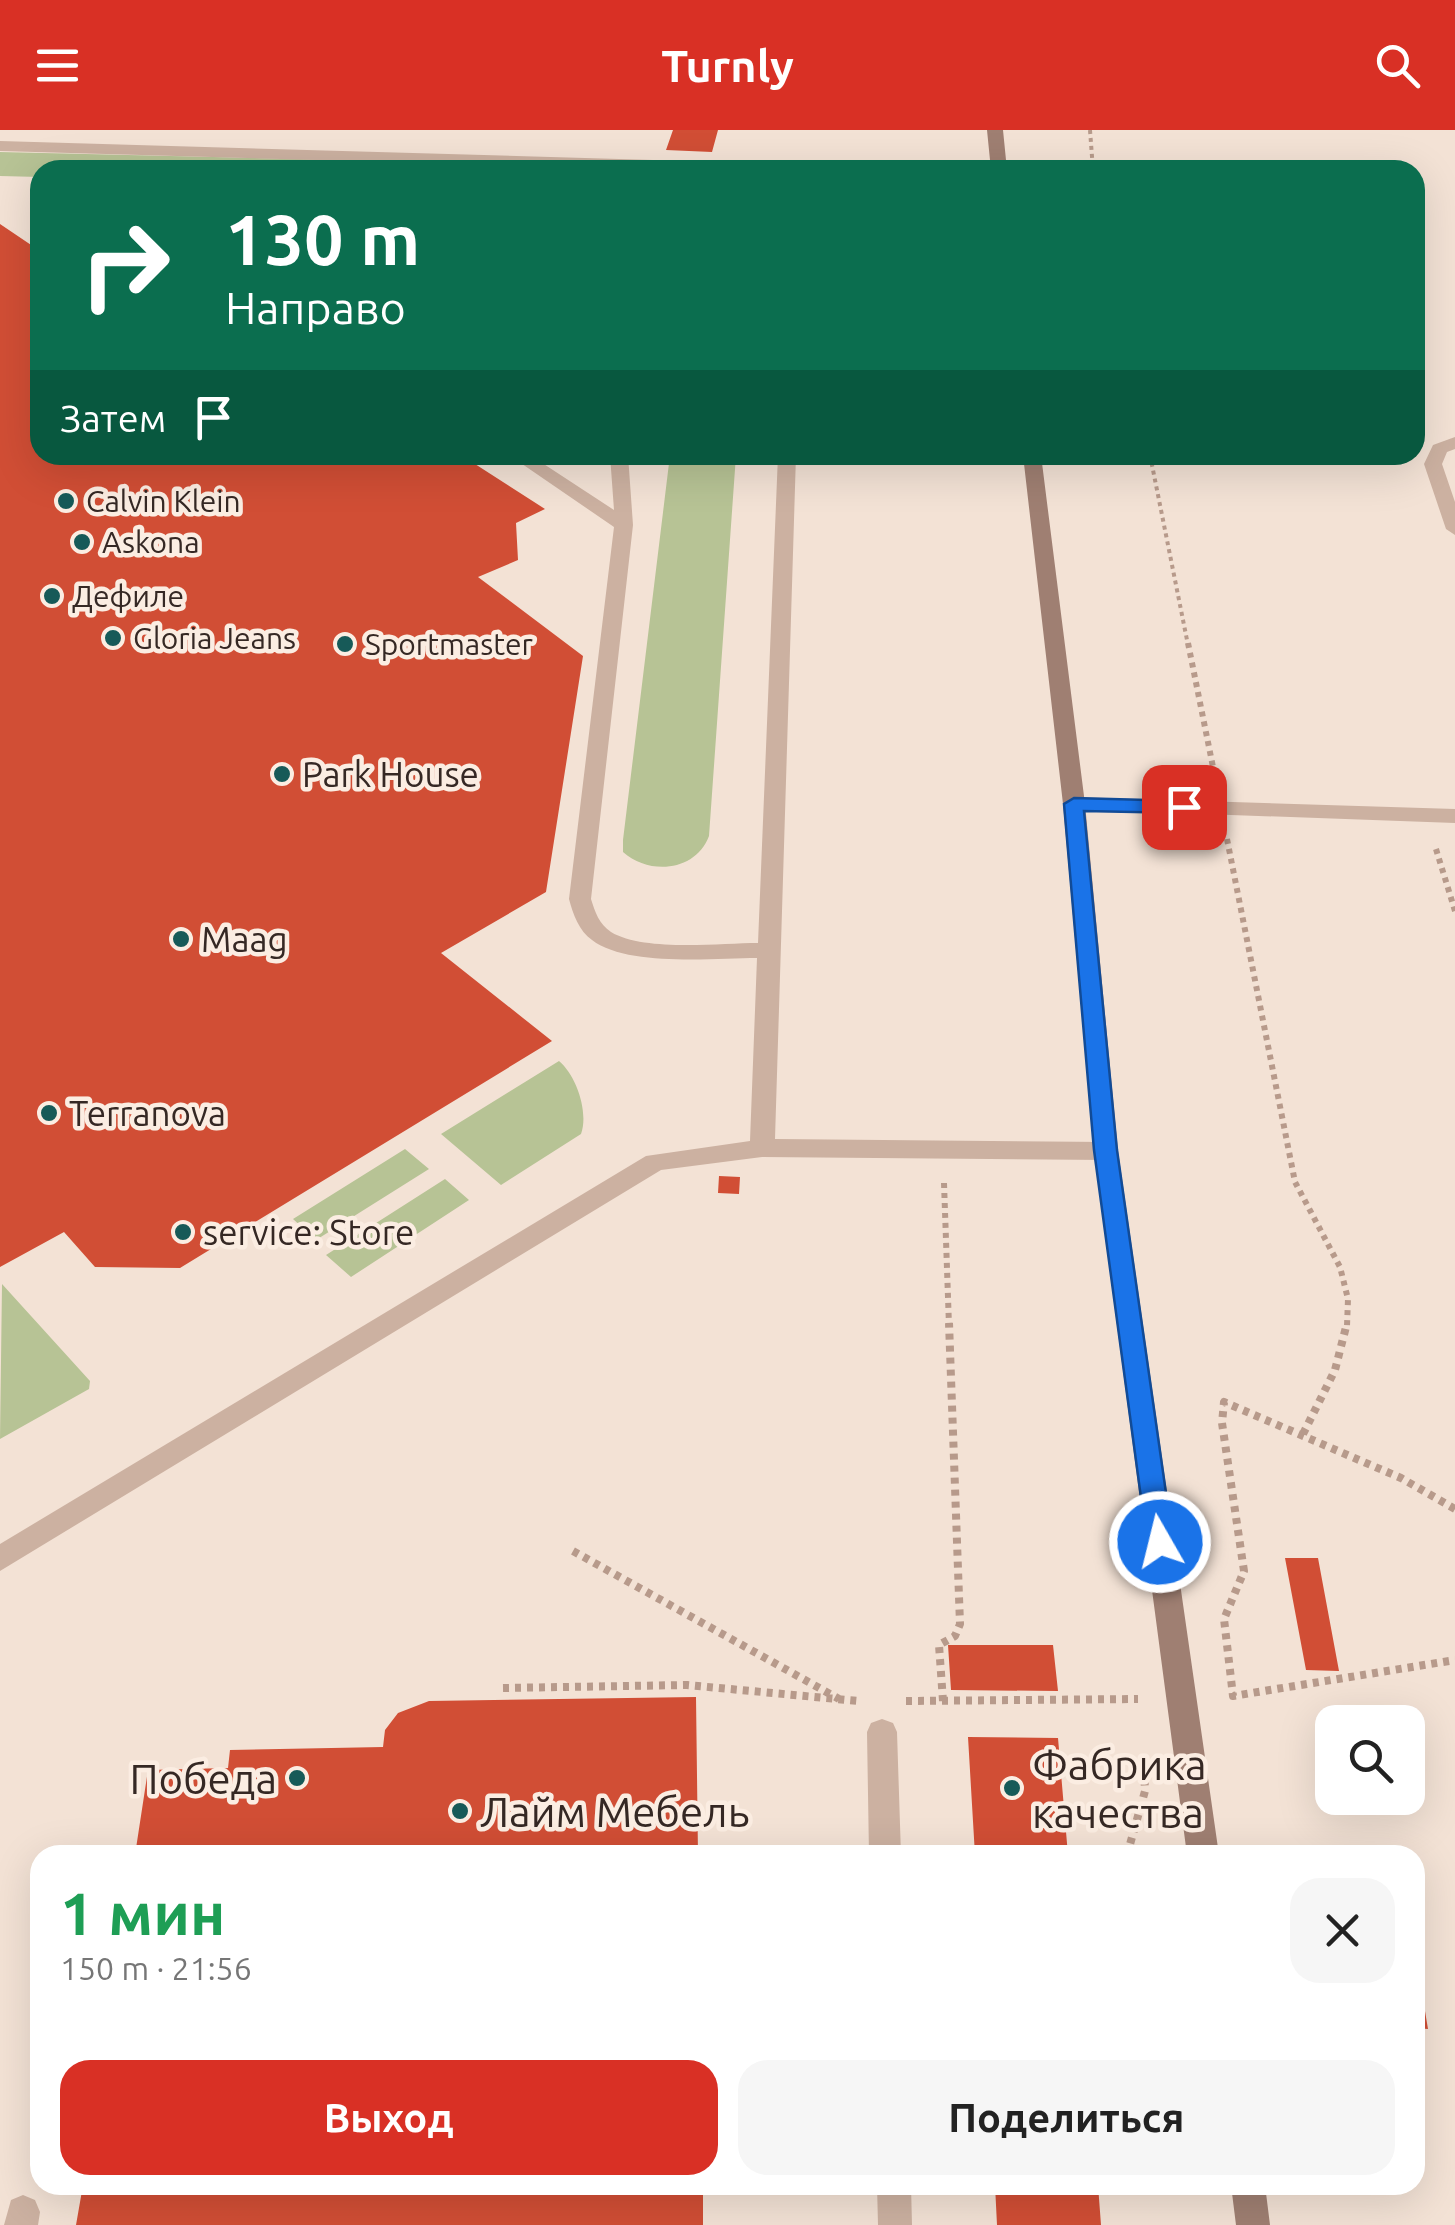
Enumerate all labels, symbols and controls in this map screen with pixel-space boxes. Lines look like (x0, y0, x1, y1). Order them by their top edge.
icon: menu (30, 38, 85, 93)
icon: search (1370, 38, 1425, 93)
text: Turnly (661, 40, 794, 91)
icon: right (60, 200, 190, 330)
text: 130 m (225, 200, 420, 278)
text: Направо (225, 282, 406, 333)
icon: arrive (186, 390, 241, 445)
text: Затем (60, 397, 166, 439)
place label: Calvin Klein (86, 484, 241, 518)
marker: Calvin Klein (55, 490, 77, 512)
place label: Askona (102, 525, 200, 559)
marker: Askona (71, 531, 93, 553)
place label: Дефиле (72, 579, 184, 613)
marker: Дефиле (41, 585, 63, 607)
place label: Gloria Jeans (133, 621, 296, 655)
marker: Gloria Jeans (102, 627, 124, 649)
place label: Sportmaster (365, 627, 534, 661)
marker: Sportmaster (334, 633, 356, 655)
place label: Park House (302, 754, 479, 794)
marker: Park House (271, 763, 293, 785)
pin (1142, 765, 1227, 850)
icon: arrive (1157, 780, 1212, 835)
place label: Maag (201, 919, 288, 959)
marker: Maag (170, 928, 192, 950)
place label: Terranova (69, 1093, 226, 1133)
marker: Terranova (38, 1102, 60, 1124)
place label: service: Store (203, 1212, 414, 1252)
marker: service: Store (172, 1221, 194, 1243)
position arrow (1108, 1490, 1212, 1594)
map controls (1315, 1705, 1425, 1815)
button: search (1315, 1705, 1425, 1815)
place label: Фабрика качества (1032, 1741, 1207, 1836)
place label: Победа (129, 1755, 277, 1802)
marker: Победа (286, 1767, 308, 1789)
marker: Фабрика качества (1001, 1777, 1023, 1799)
place label: Лайм Мебель (480, 1788, 749, 1835)
marker: Лайм Мебель (449, 1800, 471, 1822)
button: close (1290, 1878, 1395, 1983)
text: 1 мин (60, 1879, 225, 1946)
text: 150 m · 21:56 (60, 1950, 252, 1986)
button: Выход (60, 2060, 718, 2175)
button: Поделиться (738, 2060, 1395, 2175)

